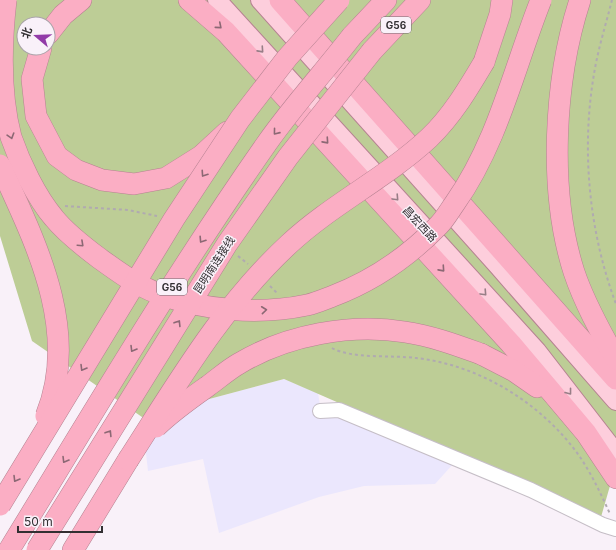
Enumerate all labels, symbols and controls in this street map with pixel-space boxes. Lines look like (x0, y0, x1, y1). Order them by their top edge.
north arrow (16, 16, 56, 56)
road number: G56 (381, 17, 411, 33)
one-way arrow (214, 21, 222, 28)
text: 北 (18, 25, 35, 40)
one-way arrow (256, 45, 264, 53)
one-way arrow (273, 128, 280, 135)
one-way arrow (6, 132, 15, 139)
one-way arrow (321, 137, 328, 144)
one-way arrow (201, 170, 209, 177)
one-way arrow (392, 193, 399, 201)
street label: 昌宏西路 (400, 203, 440, 245)
street label: 昆明南连接线 (190, 234, 238, 296)
one-way arrow (200, 235, 207, 242)
one-way arrow (76, 239, 83, 246)
one-way arrow (437, 264, 444, 271)
road number: G56 (157, 279, 187, 295)
one-way arrow (480, 289, 487, 296)
one-way arrow (260, 306, 267, 315)
one-way arrow (173, 320, 180, 327)
one-way arrow (130, 345, 137, 352)
one-way arrow (81, 364, 88, 371)
one-way arrow (564, 388, 571, 395)
one-way arrow (104, 430, 112, 437)
one-way arrow (62, 456, 69, 463)
one-way arrow (13, 475, 20, 482)
scale bar (18, 508, 102, 534)
text: 50 m (24, 514, 53, 529)

